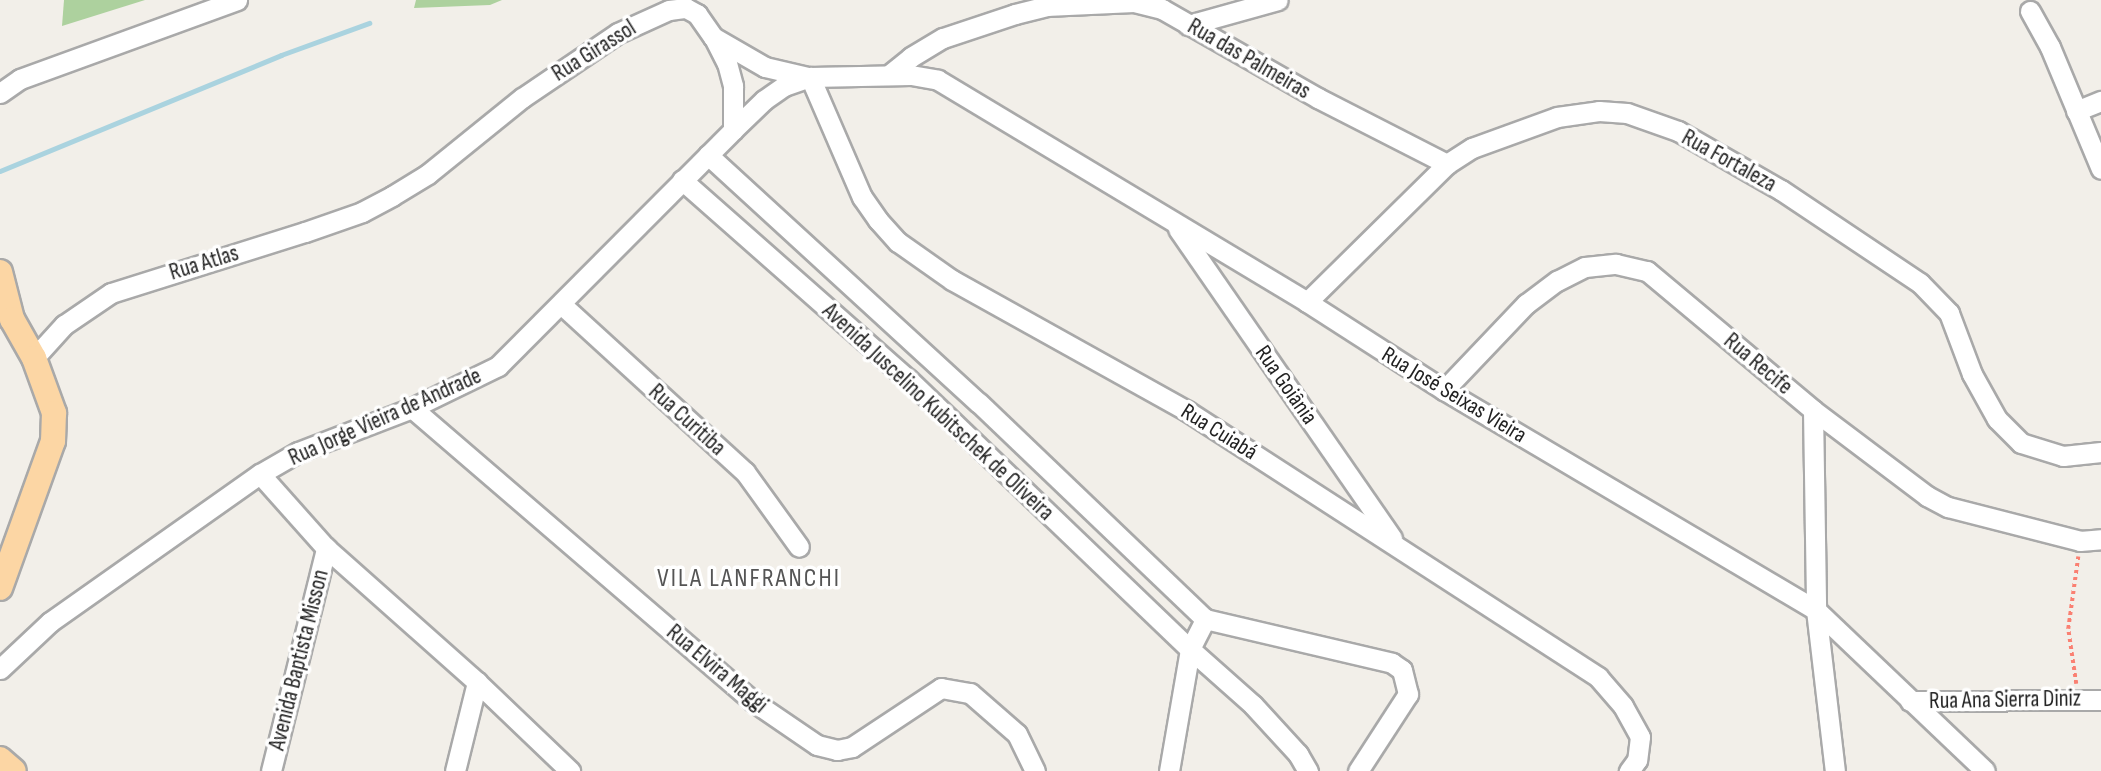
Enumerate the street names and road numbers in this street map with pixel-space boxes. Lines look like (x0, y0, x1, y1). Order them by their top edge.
street label: Rua das Palmeiras (1183, 13, 1315, 105)
street label: Rua Girassol (547, 14, 641, 88)
street label: Rua Fortaleza (1677, 124, 1781, 198)
street label: Rua Atlas (166, 239, 242, 287)
street label: Avenida Juscelino Kubitschek de Oliveira (817, 297, 1059, 527)
street label: Rua Recife (1718, 327, 1798, 401)
street label: Rua Goiânia (1249, 340, 1323, 430)
street label: Rua José Seixas Vieira (1377, 341, 1531, 449)
street label: Rua Jorge Vieira de Andrade (284, 362, 486, 472)
street label: Rua Curitiba (643, 378, 731, 462)
street label: Rua Cuiabá (1176, 398, 1262, 466)
street label: Avenida Baptista Misson (263, 567, 335, 753)
street label: Rua Elvira Maggi (661, 619, 773, 719)
street label: Rua Ana Sierra Diniz (1929, 685, 2081, 715)

